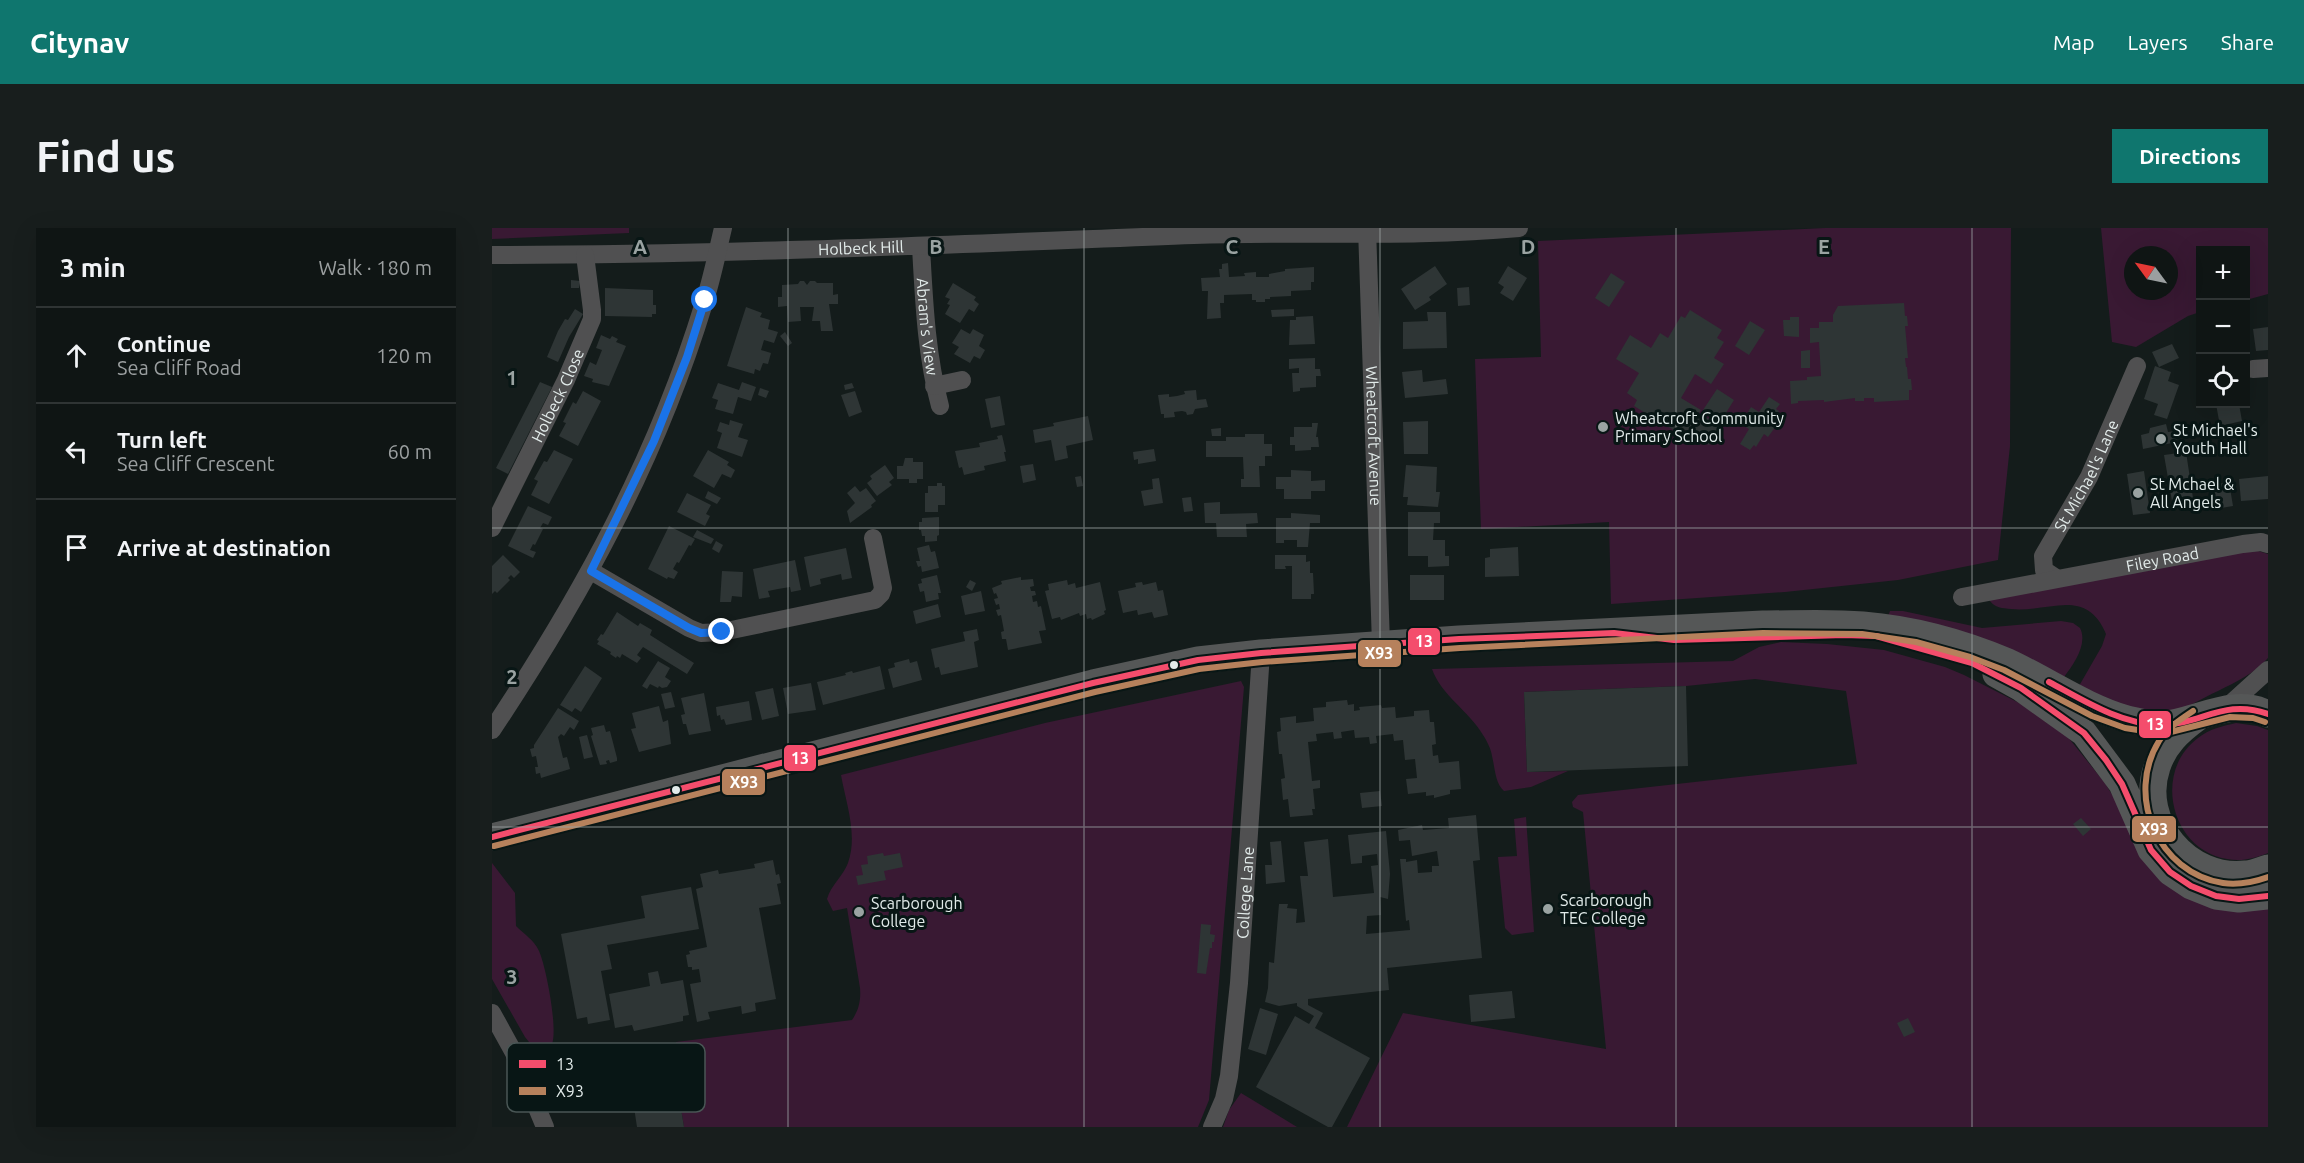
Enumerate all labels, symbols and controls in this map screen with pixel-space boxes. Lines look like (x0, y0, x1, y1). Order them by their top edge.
text: Citynav (30, 27, 129, 58)
text: Map (2053, 30, 2094, 54)
text: Layers (2127, 30, 2188, 54)
text: Share (2221, 30, 2274, 54)
button: Directions (2112, 129, 2268, 183)
text: Find us (36, 133, 175, 180)
text: A (633, 235, 647, 258)
text: B (929, 235, 943, 258)
text: C (1226, 235, 1239, 258)
text: D (1521, 235, 1535, 258)
text: E (1818, 235, 1830, 258)
street label: Holbeck Hill (818, 237, 904, 258)
north arrow (2124, 246, 2178, 300)
map controls (2196, 246, 2250, 408)
button: + (2196, 246, 2250, 300)
text: 3 min (60, 253, 126, 282)
text: Walk · 180 m (319, 256, 432, 279)
street label: Abram's View (914, 277, 942, 377)
route start (691, 286, 717, 312)
button: − (2196, 300, 2250, 354)
text: Continue (117, 331, 211, 356)
icon: ahead (60, 339, 93, 372)
text: 120 m (376, 344, 432, 367)
street label: Holbeck Close (527, 346, 587, 445)
button: locate (2196, 354, 2250, 408)
text: Sea Cliff Road (117, 356, 242, 379)
text: 1 (506, 366, 518, 389)
street label: Wheatcroft Avenue (1363, 366, 1385, 506)
place label: Wheatcroft Community Primary School (1615, 409, 1784, 445)
street label: St Michael's Lane (2050, 417, 2122, 535)
marker: Wheatcroft Community Primary School (1596, 420, 1610, 434)
place label: St Michael's Youth Hall (2173, 421, 2258, 457)
text: Turn left (117, 427, 207, 452)
marker: St Michael's Youth Hall (2154, 432, 2168, 446)
icon: left (60, 435, 93, 468)
text: 60 m (388, 440, 432, 463)
text: Sea Cliff Crescent (117, 452, 275, 475)
place label: St Mchael & All Angels (2150, 475, 2235, 511)
marker: St Mchael & All Angels (2131, 486, 2145, 500)
icon: arrive (60, 531, 93, 564)
text: Arrive at destination (117, 535, 331, 560)
street label: Filey Road (2125, 544, 2200, 575)
route end (708, 618, 734, 644)
line badge: 13 (1407, 627, 1441, 656)
text: 13 (1415, 632, 1433, 650)
line badge: X93 (1357, 639, 1402, 668)
text: X93 (1365, 644, 1393, 662)
unlabelled marker (1168, 659, 1180, 671)
text: 2 (506, 665, 518, 688)
line badge: 13 (2138, 710, 2172, 739)
text: 13 (2146, 715, 2164, 733)
line badge: 13 (783, 744, 817, 772)
text: 13 (791, 749, 809, 767)
line badge: X93 (721, 768, 766, 796)
text: X93 (730, 773, 758, 791)
unlabelled marker (670, 784, 682, 796)
line badge: X93 (2131, 815, 2177, 843)
text: X93 (2140, 820, 2168, 838)
street label: College Lane (1233, 846, 1257, 939)
place label: Scarborough TEC College (1560, 891, 1652, 927)
place label: Scarborough College (871, 894, 963, 930)
marker: Scarborough TEC College (1541, 902, 1555, 916)
marker: Scarborough College (852, 905, 866, 919)
text: 3 (506, 965, 518, 988)
legend (507, 1043, 705, 1112)
text: 13 (556, 1055, 574, 1073)
text: X93 (556, 1082, 584, 1100)

